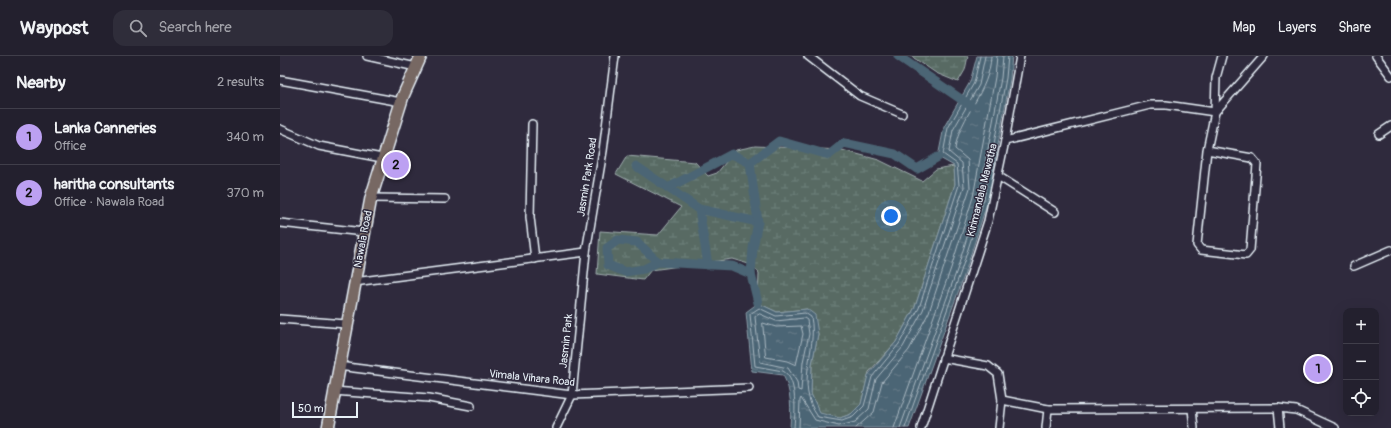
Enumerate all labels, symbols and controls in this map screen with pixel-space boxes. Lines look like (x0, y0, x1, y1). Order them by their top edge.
search box (113, 10, 393, 46)
text: Waypost (20, 16, 89, 40)
icon: search (127, 17, 149, 39)
text: Search here (159, 18, 232, 37)
text: Map (1233, 19, 1256, 36)
text: Layers (1278, 19, 1316, 36)
text: Share (1338, 19, 1371, 36)
text: Nearby (16, 72, 65, 93)
text: 2 results (217, 74, 264, 90)
text: Lanka Canneries (54, 119, 156, 138)
text: 1 (26, 129, 32, 145)
text: 340 m (226, 129, 264, 145)
street label: Jasmin Park Road (574, 136, 600, 218)
text: Office (54, 138, 86, 154)
street label: Kirimandala Mawatha (964, 142, 1000, 238)
pin: 2 (383, 150, 409, 180)
text: haritha consultants (54, 175, 174, 194)
text: 2 (25, 185, 33, 201)
text: 370 m (227, 185, 264, 201)
text: Office · Nawala Road (54, 194, 164, 210)
your location (881, 206, 901, 226)
street label: Nawala Road (351, 209, 375, 269)
map controls (1343, 308, 1379, 416)
button: + (1343, 308, 1379, 344)
street label: Jasmin Park (557, 313, 575, 369)
button: − (1343, 344, 1379, 380)
pin: 1 (1305, 354, 1331, 384)
street label: Vimala Vihara Road (488, 367, 576, 389)
button: locate (1343, 380, 1379, 416)
scale bar (292, 400, 358, 419)
text: 50 m (298, 402, 324, 415)

